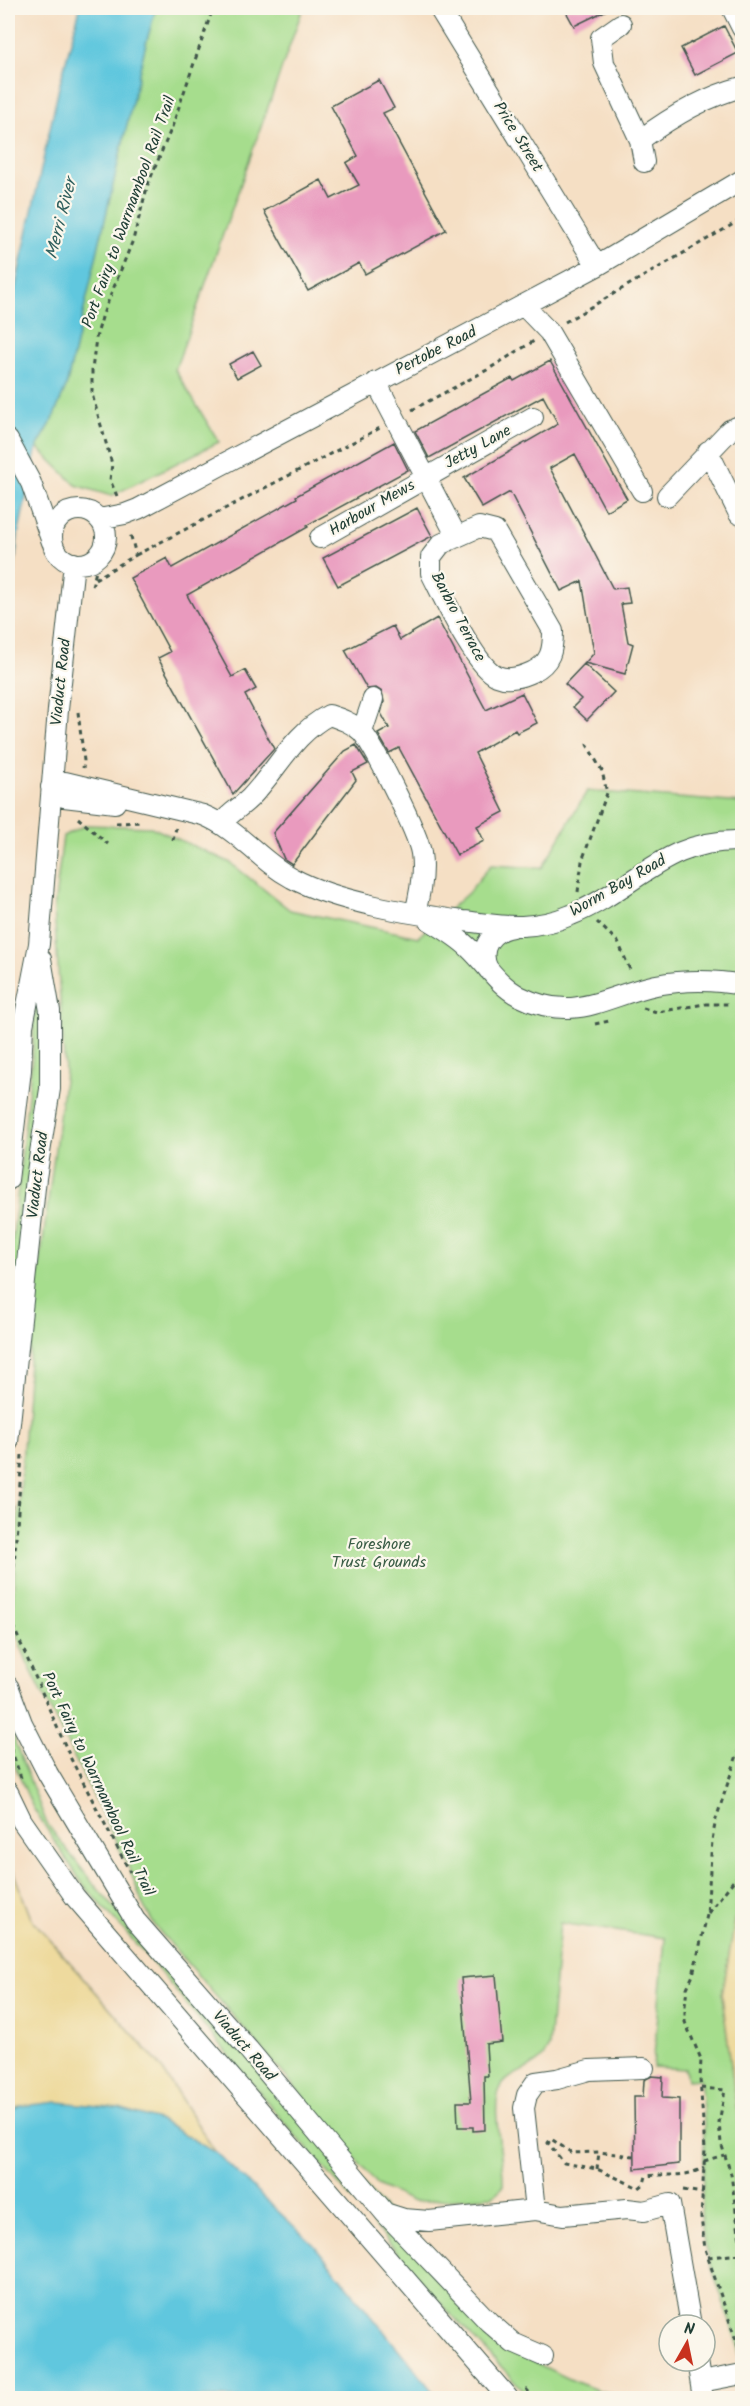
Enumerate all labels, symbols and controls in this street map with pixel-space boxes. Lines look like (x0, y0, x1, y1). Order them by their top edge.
street label: Port Fairy to Warrnambool Rail Trail (75, 92, 183, 332)
street label: Price Street (486, 97, 550, 178)
water label: Merri River (38, 172, 87, 262)
street label: Pertobe Road (391, 319, 482, 382)
street label: Jetty Lane (440, 418, 516, 476)
street label: Harbour Mews (324, 473, 420, 543)
street label: Barbro Terrace (424, 568, 492, 666)
street label: Viaduct Road (44, 636, 78, 727)
street label: Worm Bay Road (565, 848, 672, 924)
street label: Viaduct Road (20, 1129, 56, 1220)
park label: Foreshore Trust Grounds (332, 1532, 426, 1575)
street label: Port Fairy to Warrnambool Rail Trail (35, 1668, 161, 1901)
street label: Viaduct Road (206, 2005, 283, 2088)
north arrow (657, 2313, 717, 2373)
text: N (682, 2317, 696, 2343)

